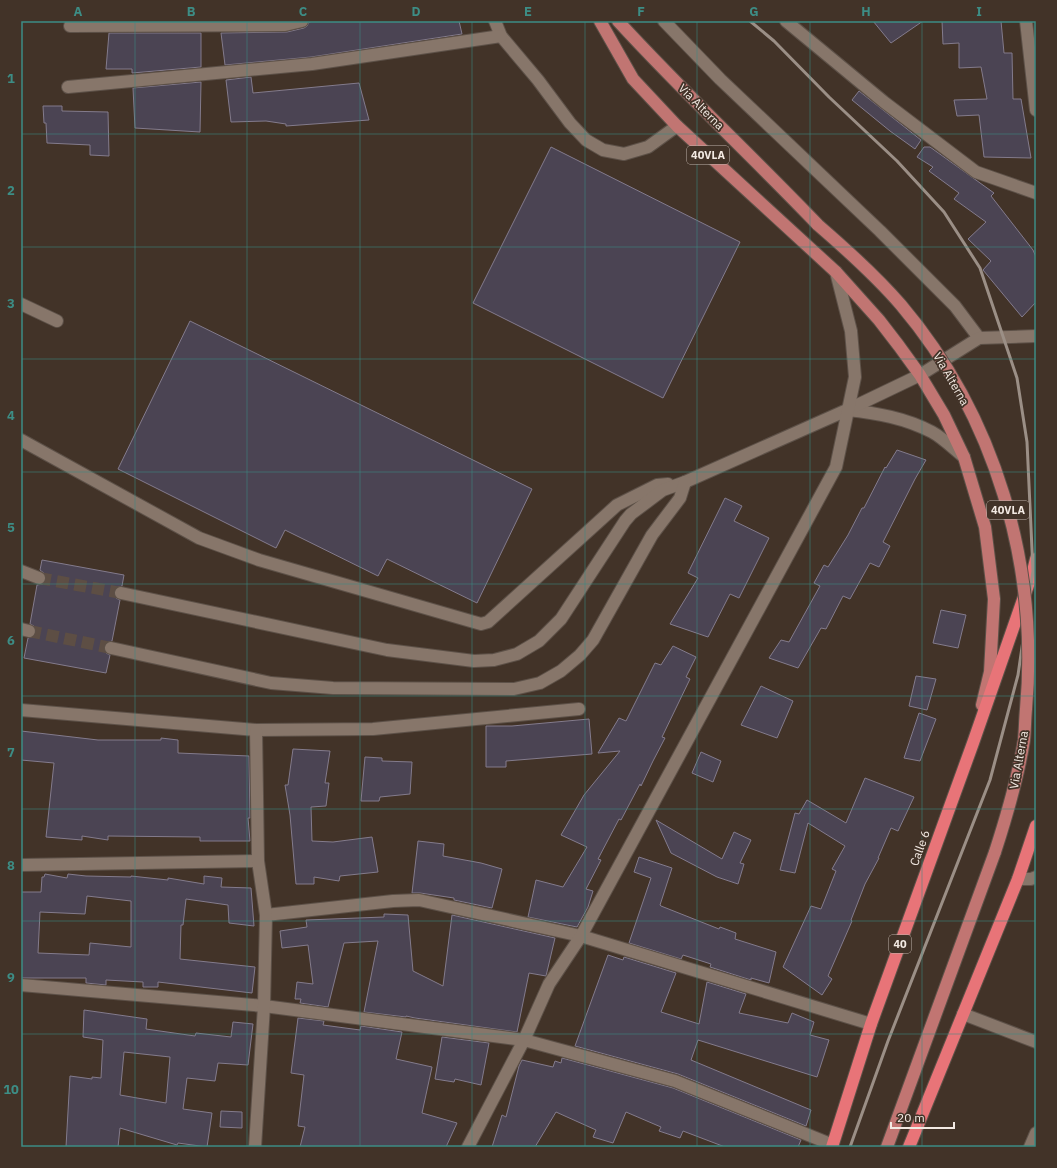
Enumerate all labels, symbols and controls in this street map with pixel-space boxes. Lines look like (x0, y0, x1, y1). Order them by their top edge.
text: A (74, 3, 83, 20)
text: B (187, 3, 196, 20)
text: C (299, 3, 308, 20)
text: D (411, 3, 421, 20)
text: E (524, 3, 532, 20)
text: F (637, 3, 645, 20)
text: G (749, 3, 759, 20)
text: H (861, 3, 871, 20)
text: I (976, 3, 982, 20)
text: 1 (7, 70, 15, 87)
street label: Via Alterna (675, 81, 728, 133)
road number: 40VLA (687, 146, 729, 164)
text: 2 (7, 182, 15, 199)
text: 3 (7, 295, 15, 312)
street label: Via Alterna (930, 350, 973, 408)
text: 4 (7, 407, 15, 424)
road number: 40VLA (987, 501, 1029, 519)
text: 5 (7, 519, 15, 536)
text: 6 (7, 632, 15, 649)
street label: Via Alterna (1006, 729, 1031, 790)
text: 7 (7, 744, 15, 761)
street label: Calle 6 (906, 828, 933, 868)
text: 8 (7, 857, 15, 874)
road number: 40 (889, 935, 911, 953)
text: 9 (7, 969, 15, 986)
text: 10 (3, 1081, 19, 1098)
scale bar (891, 1104, 954, 1130)
text: 20 m (897, 1110, 925, 1125)

